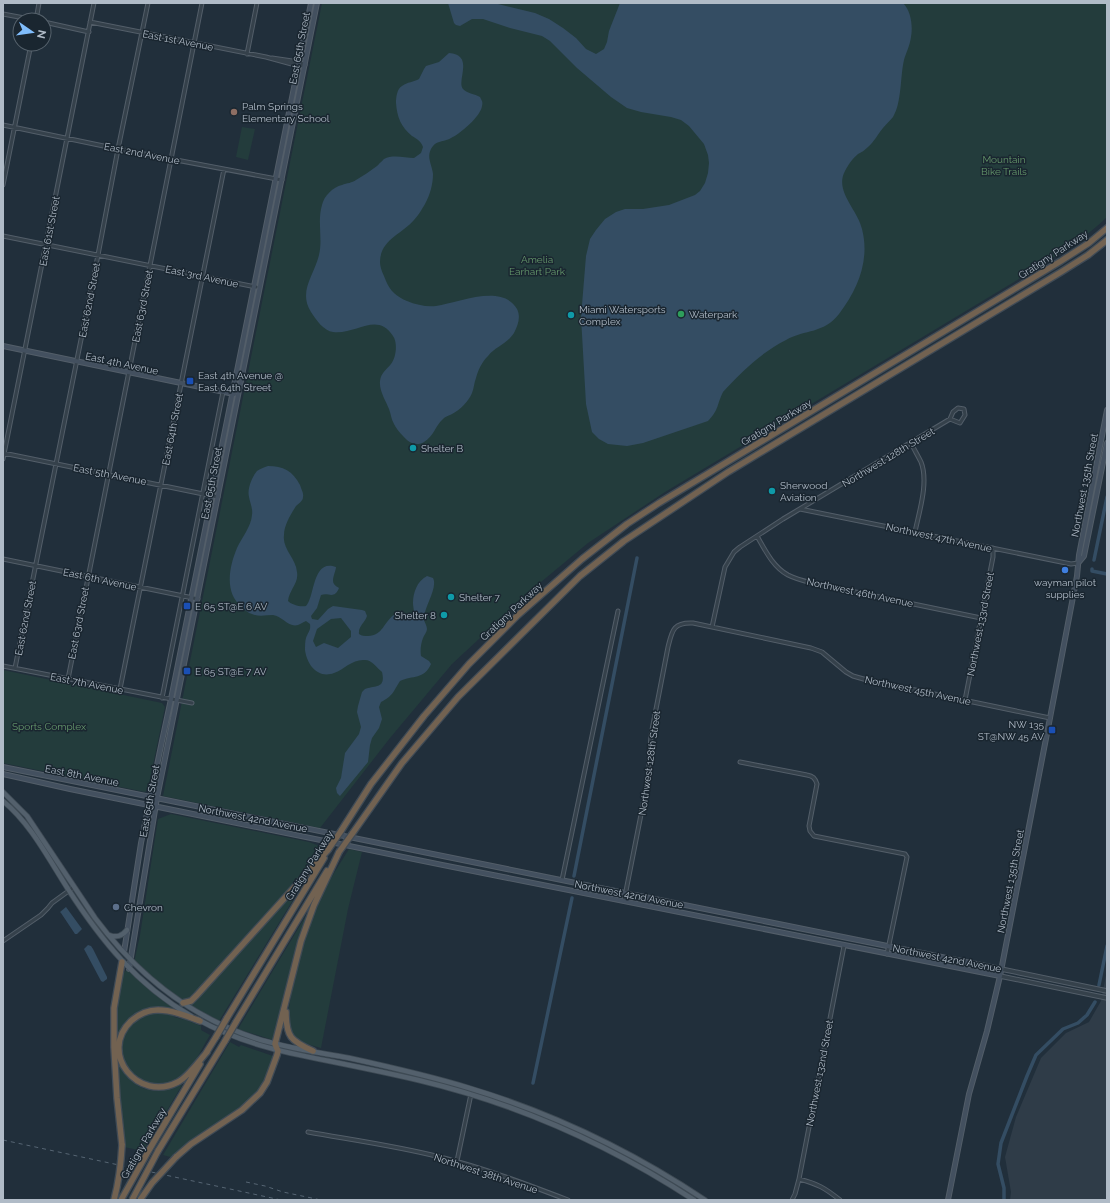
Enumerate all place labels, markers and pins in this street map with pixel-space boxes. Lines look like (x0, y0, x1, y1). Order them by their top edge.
place label: Palm Springs Elementary School (242, 101, 330, 124)
marker: Palm Springs Elementary School (229, 107, 239, 117)
place label: Miami Watersports Complex (579, 304, 666, 327)
marker: Waterpark (676, 309, 686, 319)
place label: Waterpark (689, 309, 738, 320)
marker: Miami Watersports Complex (566, 310, 576, 320)
place label: East 4th Avenue @ East 64th Street (198, 370, 283, 393)
marker: East 4th Avenue @ East 64th Street (185, 376, 195, 386)
marker: Shelter B (408, 443, 418, 453)
place label: Shelter B (421, 443, 463, 454)
place label: Sherwood Aviation (780, 480, 827, 503)
marker: Sherwood Aviation (767, 486, 777, 496)
marker: wayman pilot supplies (1060, 565, 1070, 575)
place label: wayman pilot supplies (1034, 577, 1097, 600)
marker: Shelter 7 (446, 592, 456, 602)
place label: Shelter 7 (459, 592, 500, 603)
marker: E 65 ST@E 6 AV (182, 601, 192, 611)
place label: E 65 ST@E 6 AV (195, 601, 268, 612)
place label: Shelter 8 (395, 610, 436, 621)
marker: Shelter 8 (439, 610, 449, 620)
marker: E 65 ST@E 7 AV (182, 666, 192, 676)
place label: E 65 ST@E 7 AV (195, 666, 267, 677)
place label: NW 135 ST@NW 45 AV (978, 719, 1045, 742)
marker: NW 135 ST@NW 45 AV (1047, 725, 1057, 735)
marker: Chevron (111, 902, 121, 912)
place label: Chevron (124, 902, 163, 913)

